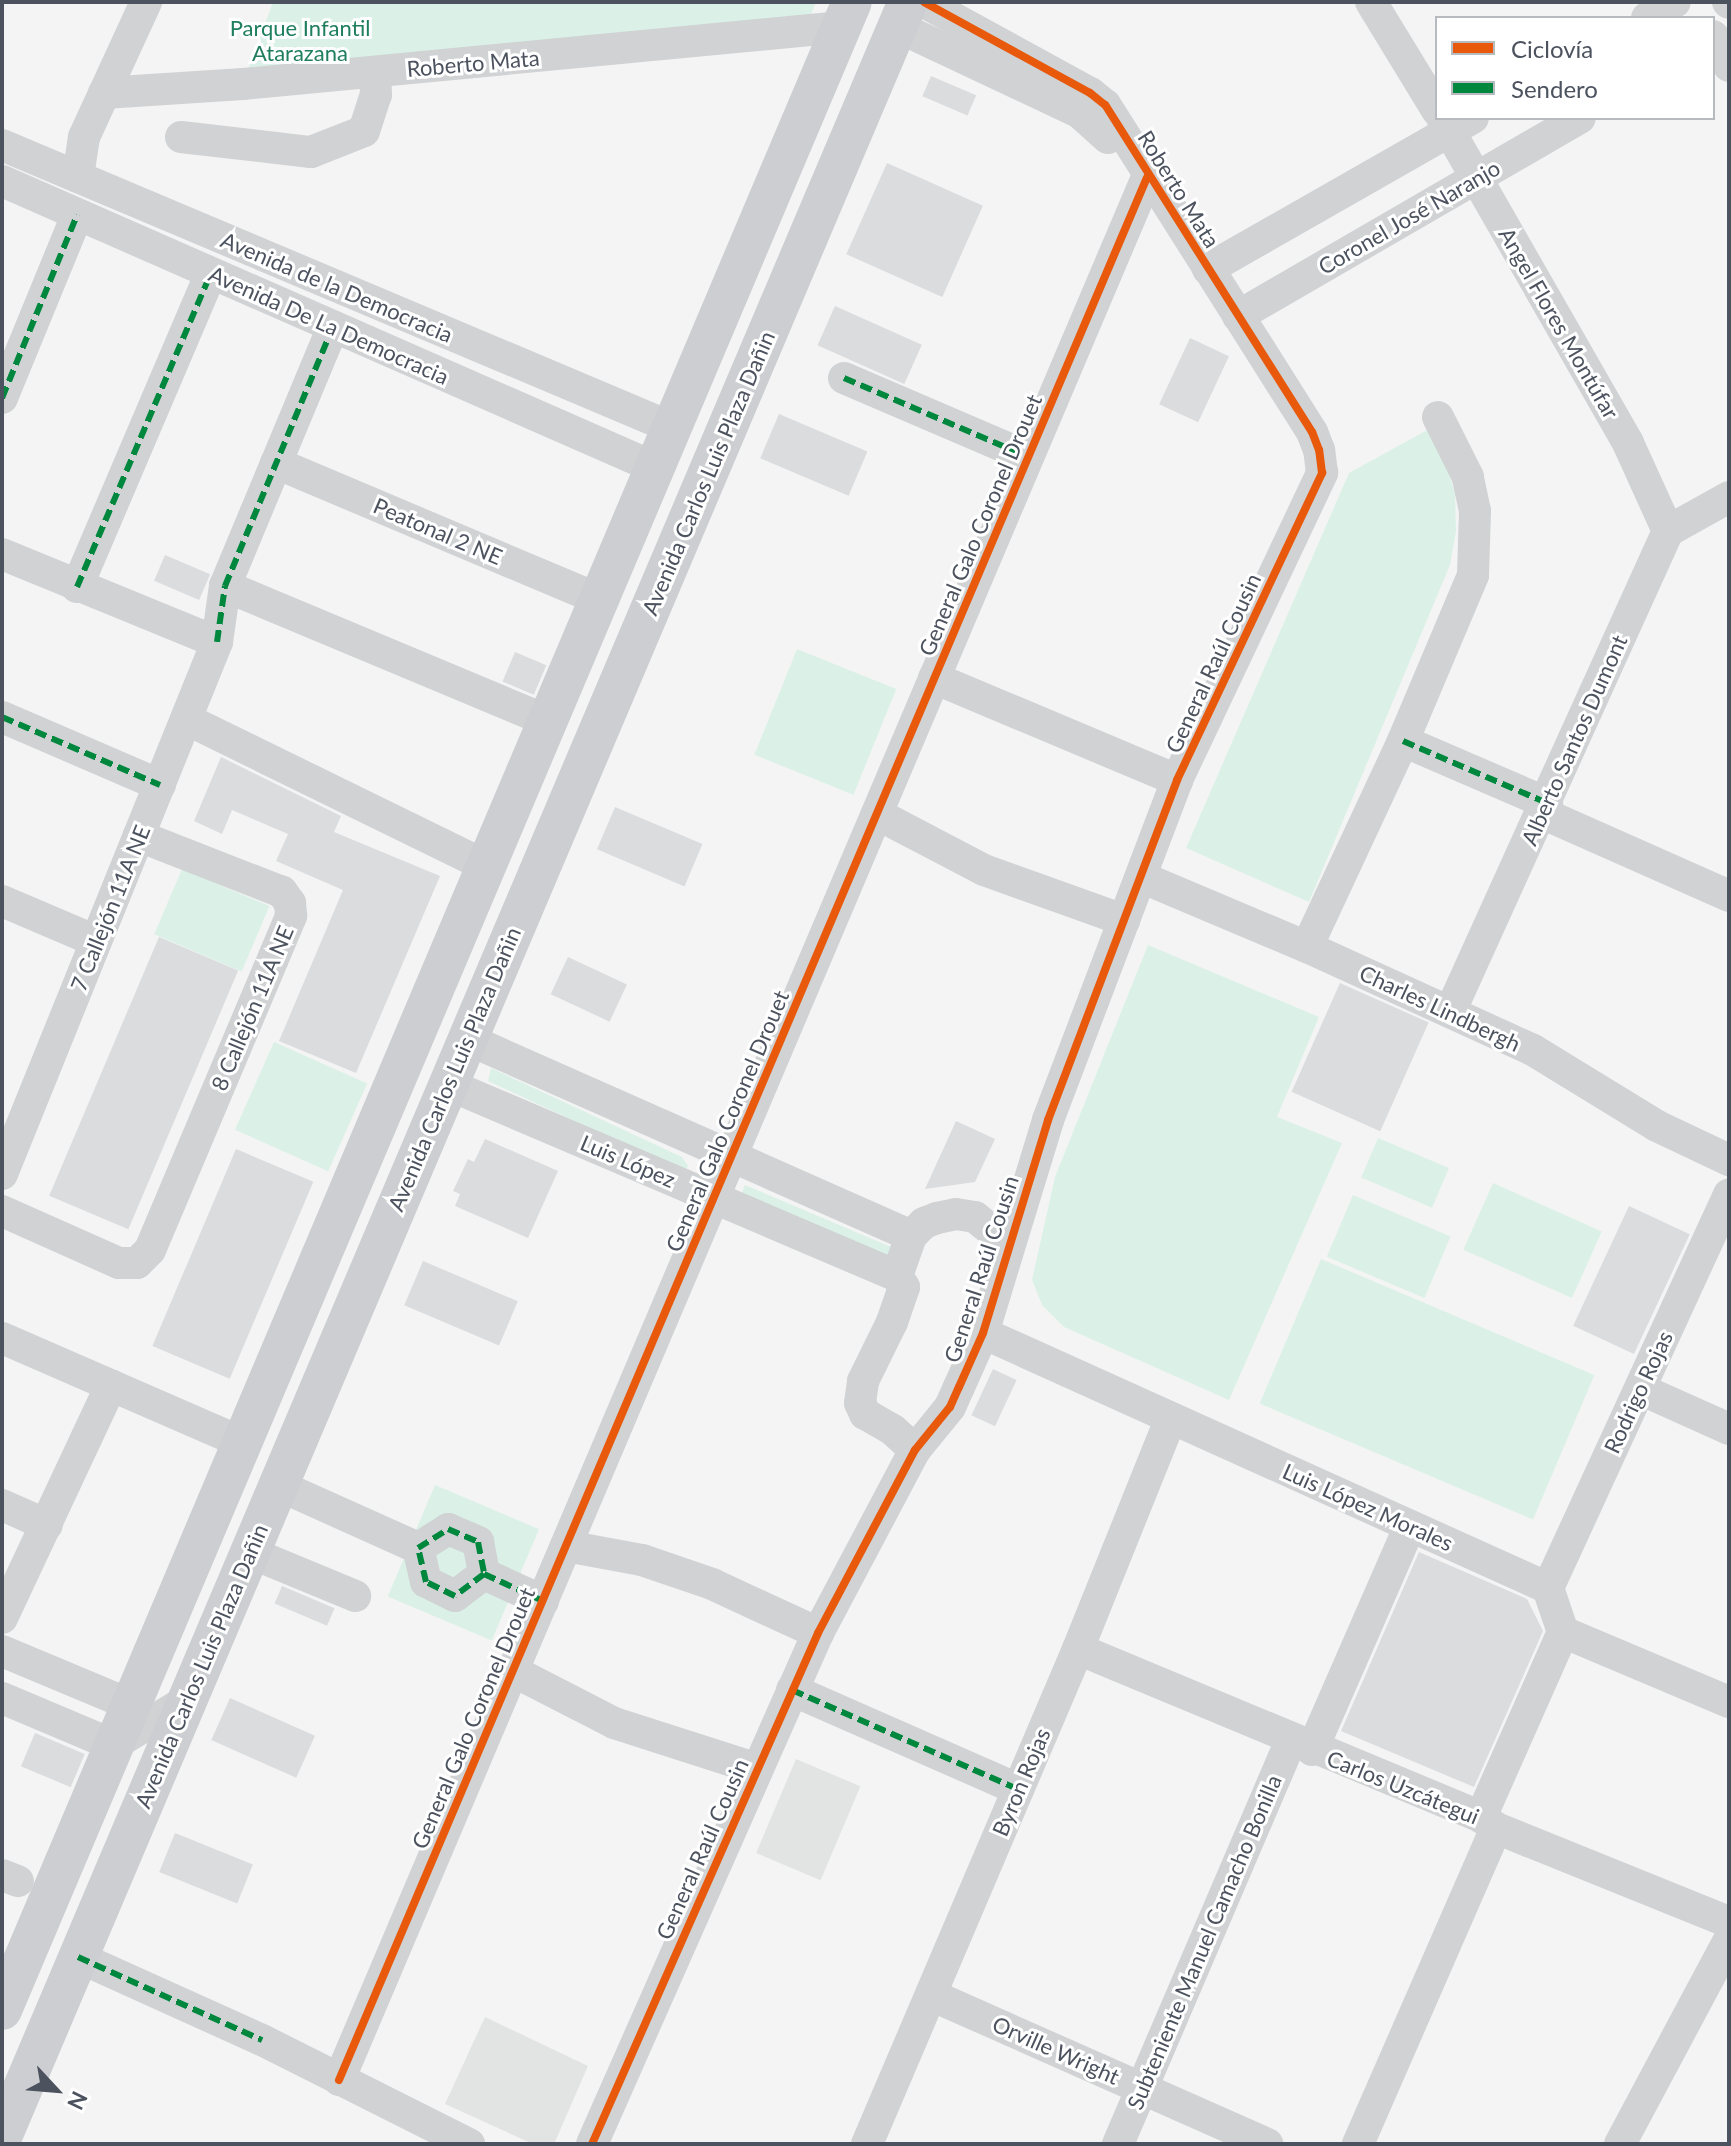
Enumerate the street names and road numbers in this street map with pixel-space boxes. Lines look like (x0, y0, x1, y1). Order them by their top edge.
street label: Roberto Mata (406, 44, 540, 82)
street label: Roberto Mata (1133, 126, 1225, 252)
street label: Coronel José Naranjo (1313, 154, 1505, 280)
street label: Angel Flores Montúfar (1493, 223, 1625, 423)
street label: Avenida de la Democracia (217, 226, 457, 348)
street label: Avenida De La Democracia (205, 260, 453, 390)
street label: Avenida Carlos Luis Plaza Dañin (636, 327, 780, 619)
street label: General Galo Coronel Drouet (913, 390, 1047, 660)
street label: Peatonal 2 NE (370, 492, 506, 570)
street label: General Raúl Cousin (1160, 569, 1266, 757)
street label: Alberto Santos Dumont (1516, 631, 1632, 849)
street label: 7 Callejón 11A NE (65, 821, 155, 995)
street label: 8 Callejón 11A NE (205, 921, 299, 1095)
street label: Avenida Carlos Luis Plaza Dañin (382, 923, 526, 1215)
street label: Charles Lindbergh (1355, 959, 1525, 1057)
street label: General Galo Coronel Drouet (660, 986, 794, 1256)
street label: Luis López (577, 1129, 679, 1193)
street label: General Raúl Cousin (938, 1172, 1024, 1366)
street label: Rodrigo Rojas (1598, 1327, 1678, 1457)
street label: Luis López Morales (1279, 1458, 1457, 1556)
street label: Avenida Carlos Luis Plaza Dañin (129, 1520, 273, 1812)
street label: General Galo Coronel Drouet (406, 1583, 540, 1853)
street label: Byron Rojas (986, 1724, 1056, 1840)
street label: Carlos Uzcátegui (1323, 1744, 1483, 1830)
street label: General Raúl Cousin (650, 1755, 754, 1943)
street label: Subteniente Manuel Camacho Bonilla (1121, 1771, 1287, 2113)
street label: Orville Wright (988, 2010, 1124, 2090)

